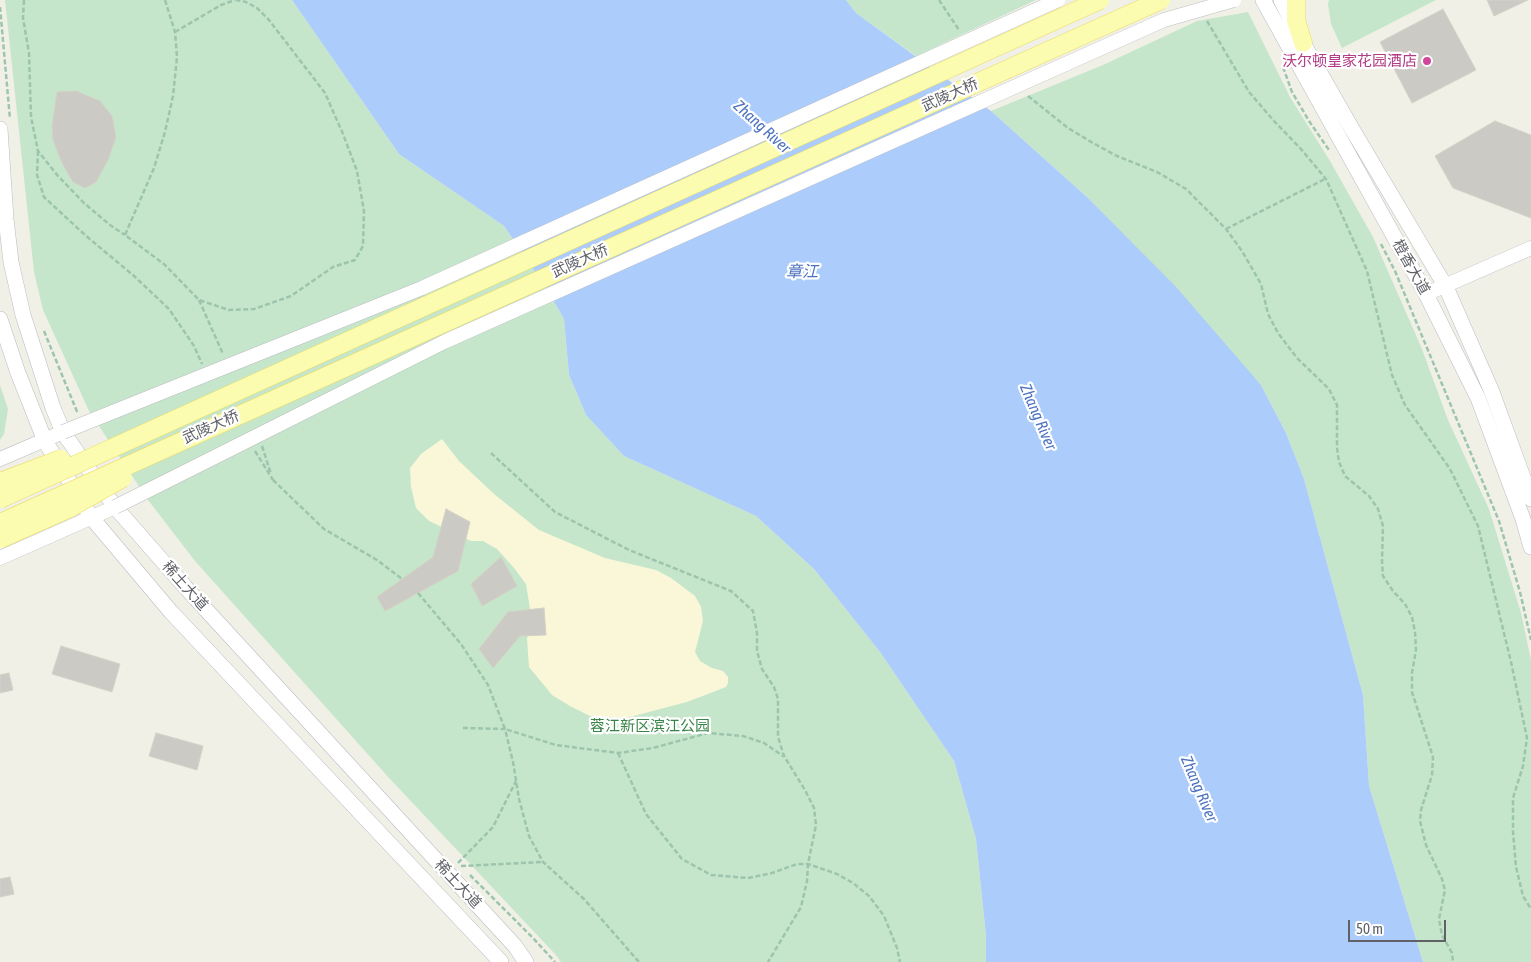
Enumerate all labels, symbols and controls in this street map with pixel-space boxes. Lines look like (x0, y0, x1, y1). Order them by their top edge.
place label: 沃尔顿皇家花园酒店 (1282, 52, 1417, 70)
marker: 沃尔顿皇家花园酒店 (1421, 55, 1433, 67)
street label: 武陵大桥 (919, 75, 981, 115)
water label: Zhang River (730, 96, 794, 158)
street label: 橙香大道 (1389, 236, 1433, 298)
street label: 武陵大桥 (549, 241, 611, 281)
water label: 章江 (786, 262, 818, 282)
water label: Zhang River (1015, 381, 1061, 453)
street label: 武陵大桥 (180, 407, 242, 447)
street label: 稀土大道 (158, 558, 212, 614)
park label: 蓉江新区滨江公园 (590, 717, 710, 735)
water label: Zhang River (1176, 753, 1222, 825)
street label: 稀土大道 (431, 856, 485, 912)
scale bar (1351, 910, 1448, 942)
text: 50 m (1356, 920, 1383, 937)

